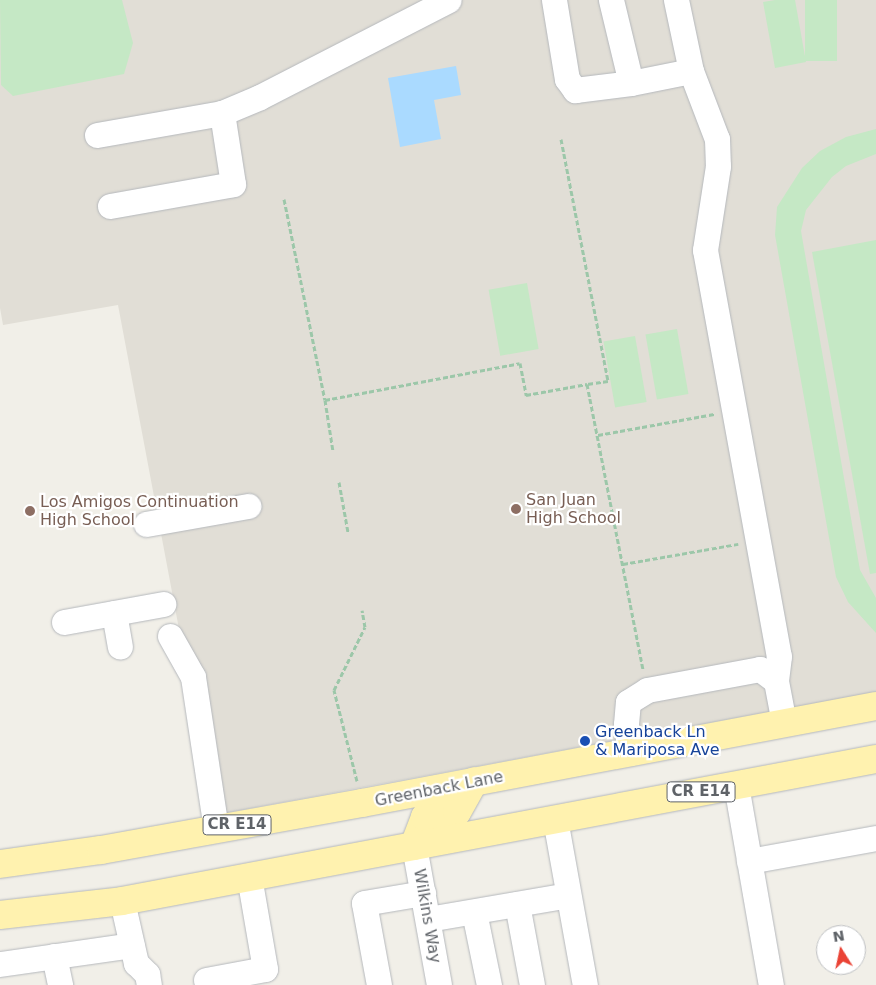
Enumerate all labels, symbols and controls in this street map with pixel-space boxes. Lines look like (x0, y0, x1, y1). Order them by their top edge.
place label: San Juan High School (526, 490, 621, 528)
place label: Los Amigos Continuation High School (40, 492, 239, 530)
marker: San Juan High School (510, 503, 522, 515)
marker: Los Amigos Continuation High School (24, 505, 36, 517)
place label: Greenback Ln & Mariposa Ave (595, 722, 720, 760)
marker: Greenback Ln & Mariposa Ave (579, 735, 591, 747)
street label: Greenback Lane (373, 767, 505, 811)
road number: CR E14 (666, 780, 736, 804)
road number: CR E14 (202, 812, 272, 838)
street label: Wilkins Way (409, 867, 445, 965)
north arrow (816, 925, 866, 975)
text: N (831, 927, 846, 945)

